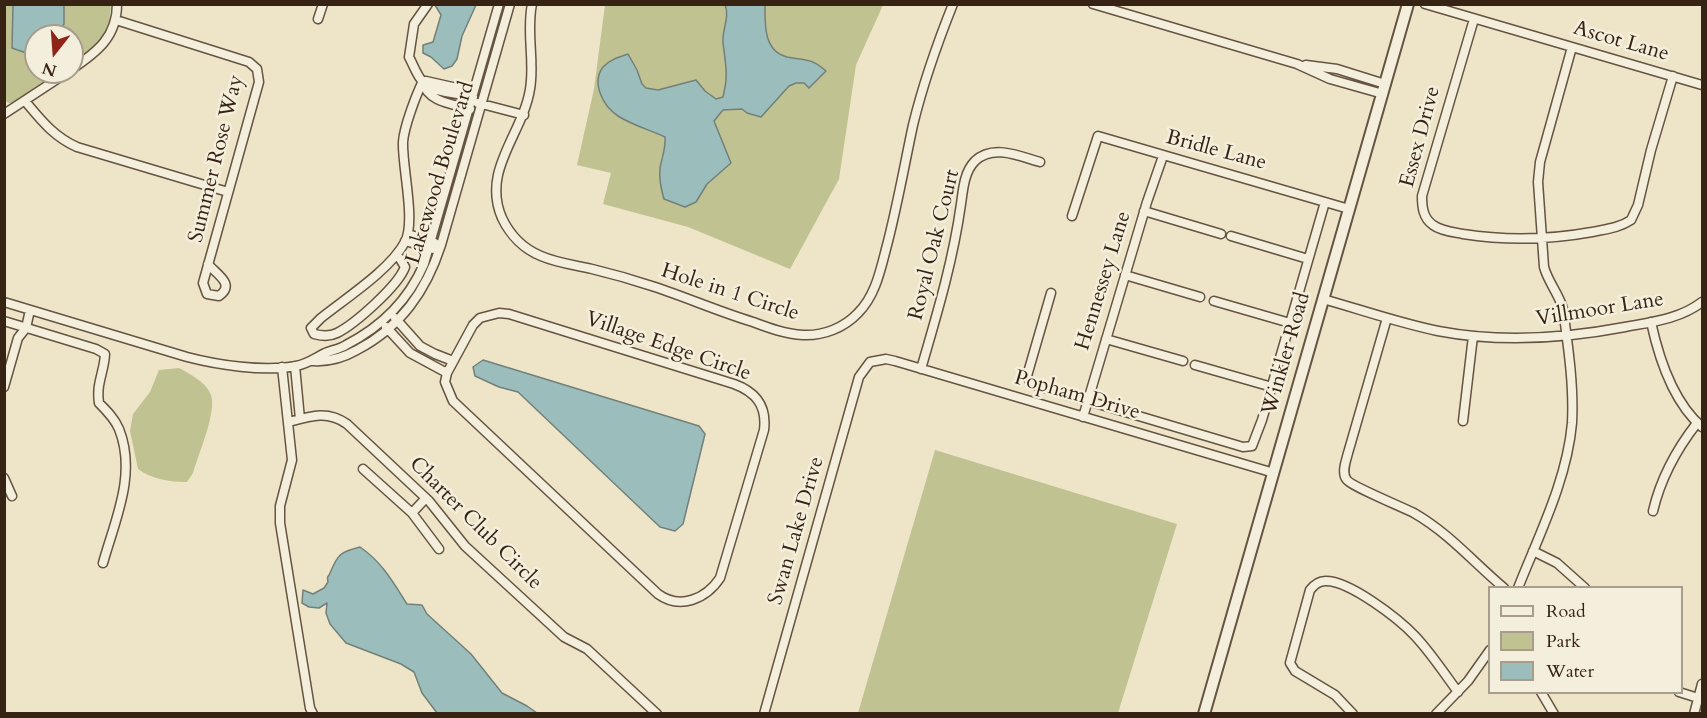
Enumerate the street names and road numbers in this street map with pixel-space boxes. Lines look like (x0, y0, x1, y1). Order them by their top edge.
street label: Ascot Lane (1570, 16, 1672, 68)
street label: Summer Rose Way (184, 73, 250, 245)
street label: Lakewood Boulevard (401, 79, 481, 267)
street label: Essex Drive (1395, 84, 1447, 190)
street label: Bridle Lane (1163, 126, 1269, 176)
street label: Royal Oak Court (904, 167, 966, 323)
street label: Hennessey Lane (1071, 208, 1137, 354)
street label: Hole in 1 Circle (658, 259, 802, 327)
street label: Villmoor Lane (1534, 287, 1666, 333)
street label: Winkler Road (1257, 290, 1317, 418)
street label: Village Edge Circle (582, 307, 754, 387)
street label: Popham Drive (1011, 366, 1143, 426)
street label: Charter Club Circle (403, 452, 547, 596)
street label: Swan Lake Drive (764, 454, 830, 608)

